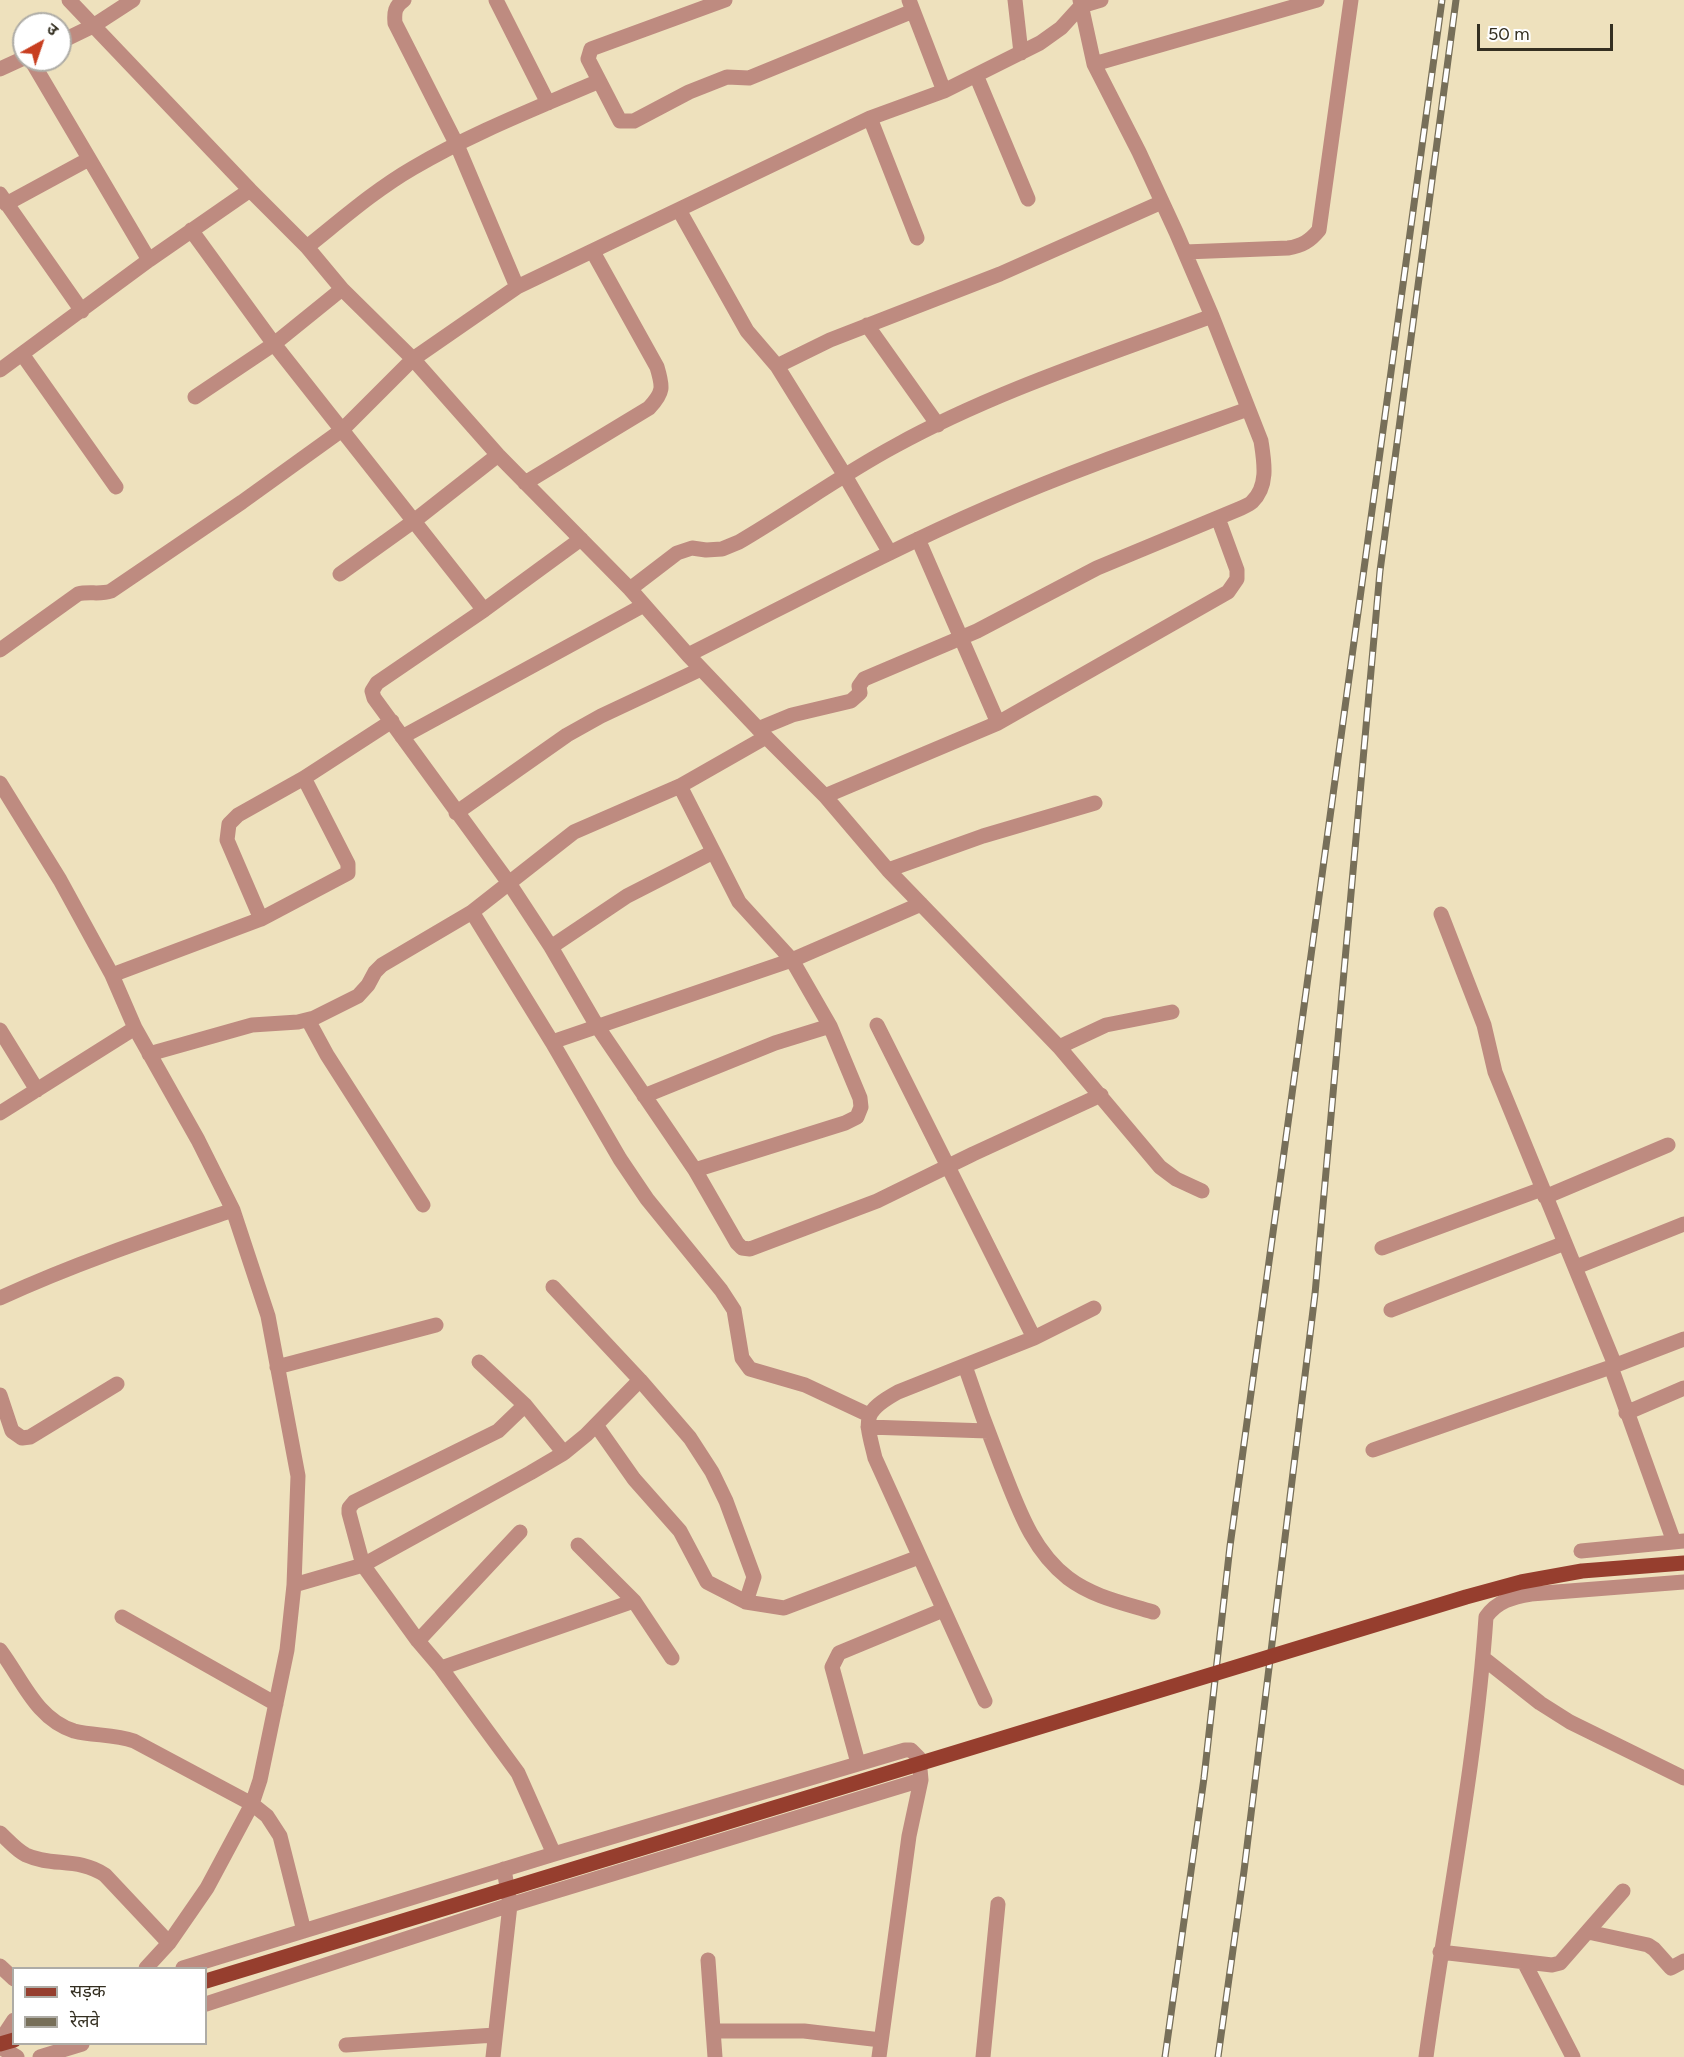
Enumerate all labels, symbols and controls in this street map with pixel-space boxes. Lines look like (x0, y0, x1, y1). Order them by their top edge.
north arrow (12, 12, 72, 72)
scale bar (1480, 12, 1616, 50)
text: उ (43, 19, 62, 40)
text: 50 m (1488, 23, 1530, 45)
legend (12, 1967, 207, 2045)
text: सड़क (70, 1980, 106, 2002)
text: रेलवे (70, 2010, 100, 2032)

